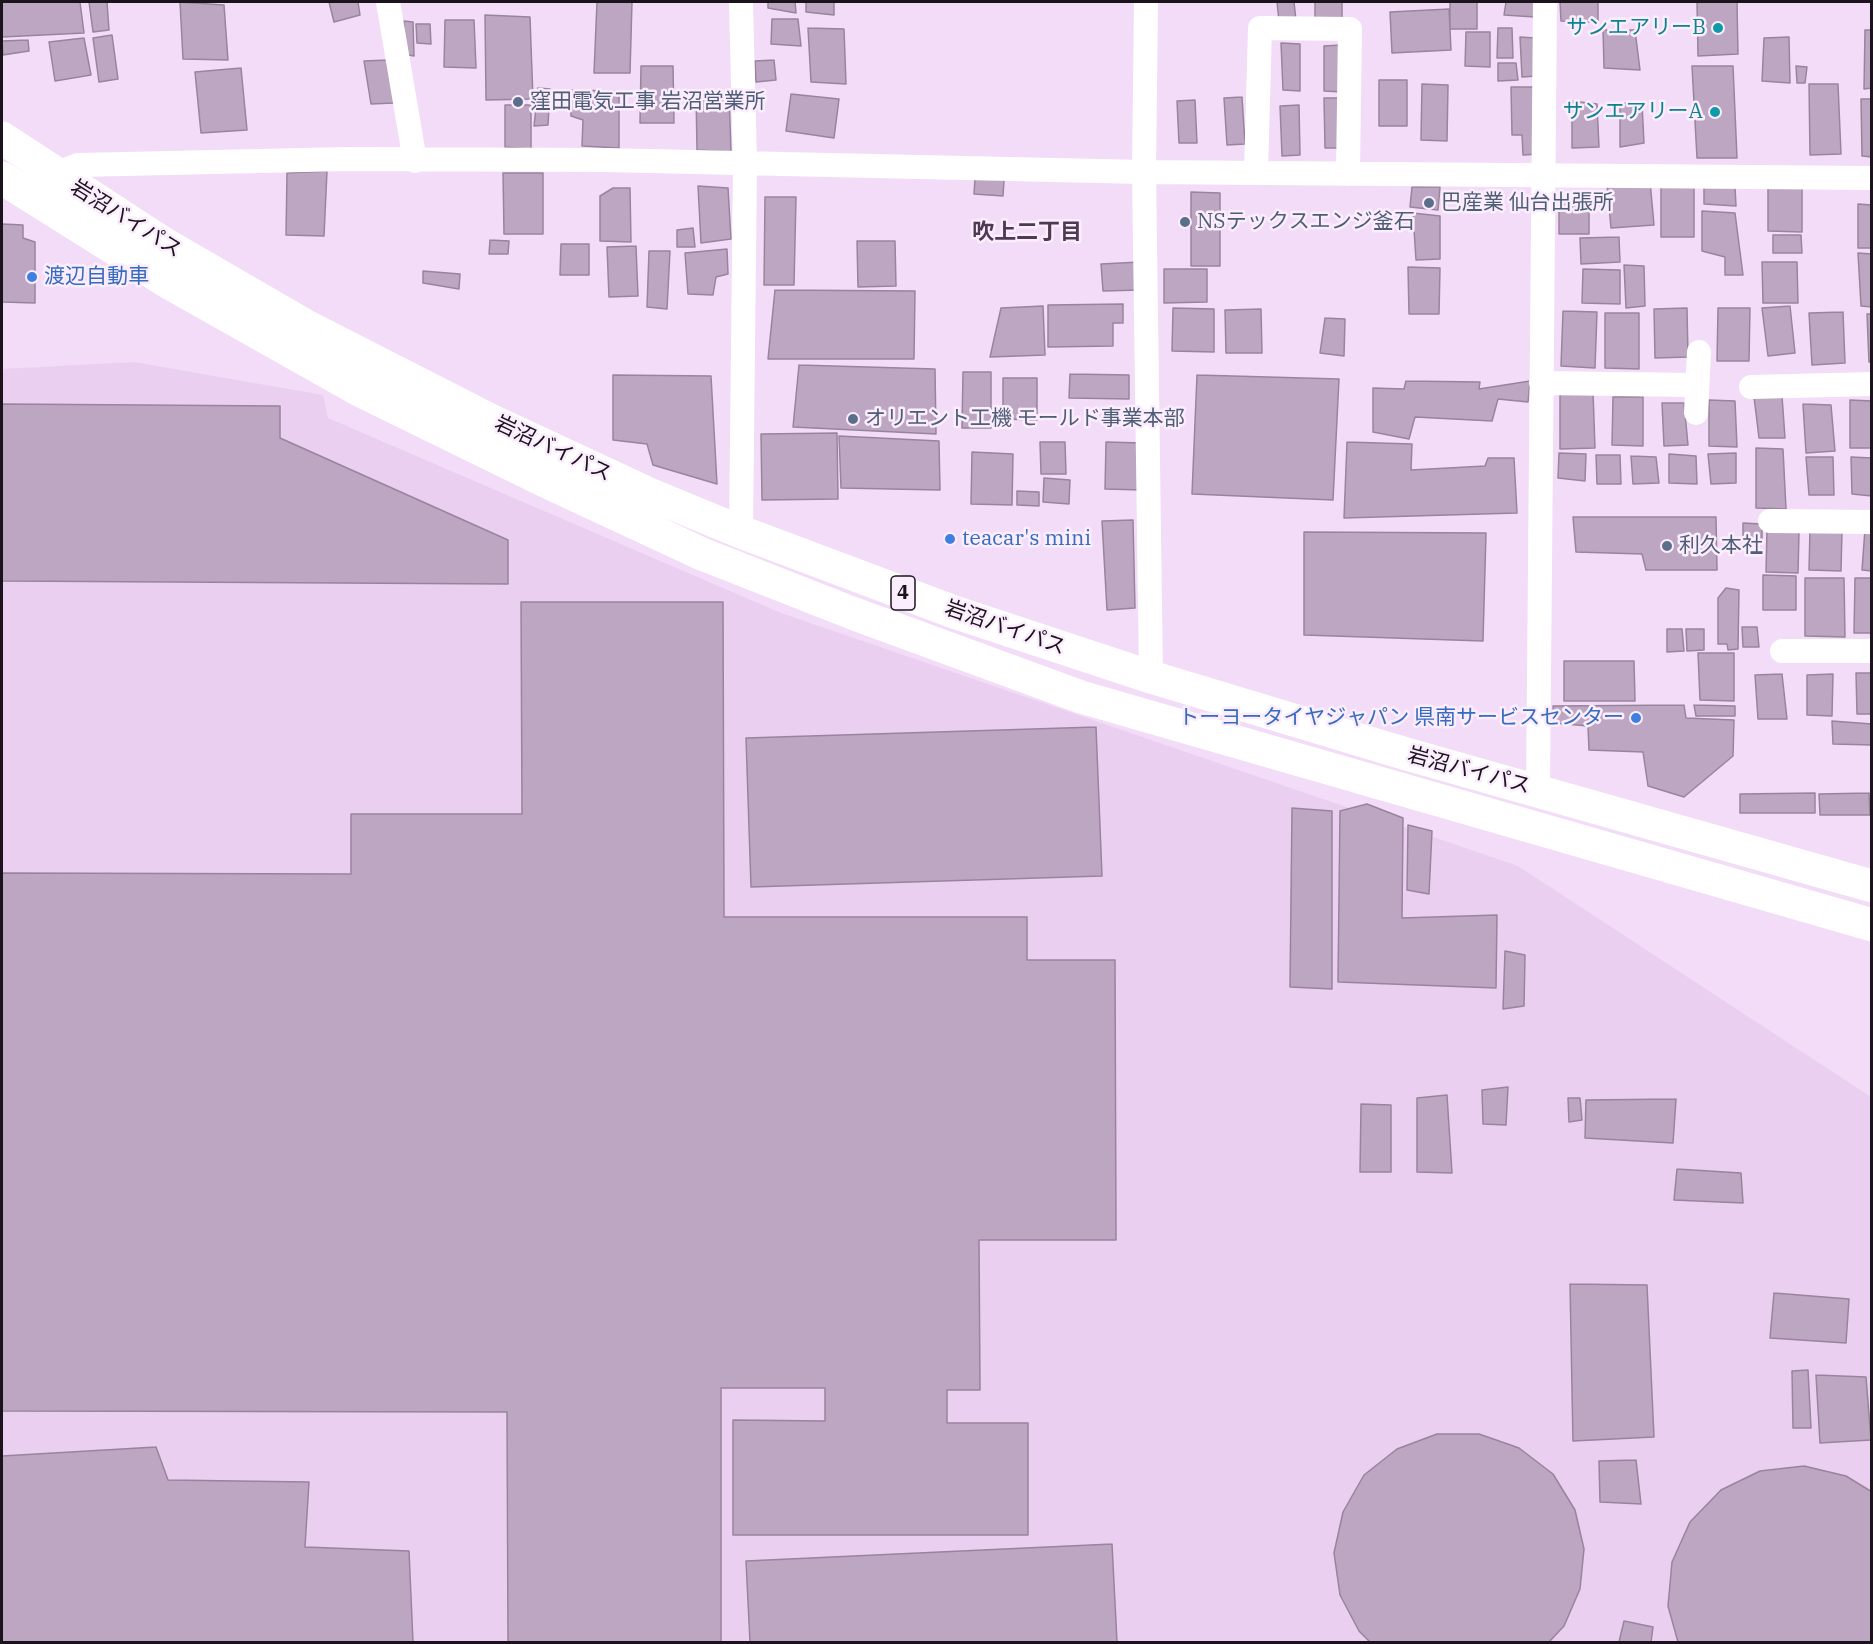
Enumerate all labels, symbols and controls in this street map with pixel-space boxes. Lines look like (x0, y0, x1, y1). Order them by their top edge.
place label: サンエアリーB (1566, 15, 1706, 41)
marker: サンエアリーB (1711, 21, 1725, 35)
place label: 窪田電気工事 岩沼営業所 (530, 89, 766, 115)
marker: 窪田電気工事 岩沼営業所 (511, 95, 525, 109)
place label: サンエアリーA (1563, 99, 1703, 125)
marker: サンエアリーA (1708, 105, 1722, 119)
street label: 岩沼バイパス (66, 175, 186, 263)
place label: 巴産業 仙台出張所 (1441, 190, 1614, 216)
marker: 巴産業 仙台出張所 (1422, 196, 1436, 210)
place label: NSテックスエンジ釜石 (1197, 209, 1415, 235)
marker: NSテックスエンジ釜石 (1178, 215, 1192, 229)
district label: 吹上二丁目 (972, 220, 1082, 246)
place label: 渡辺自動車 (44, 264, 149, 290)
marker: 渡辺自動車 (25, 270, 39, 284)
place label: オリエント工機 モールド事業本部 (865, 406, 1185, 432)
street label: 岩沼バイパス (491, 411, 615, 487)
marker: オリエント工機 モールド事業本部 (846, 412, 860, 426)
place label: teacar's mini (962, 526, 1091, 552)
marker: teacar's mini (943, 532, 957, 546)
place label: 利久本社 (1679, 533, 1763, 559)
marker: 利久本社 (1660, 539, 1674, 553)
road number: 4 (891, 576, 915, 610)
street label: 岩沼バイパス (941, 596, 1069, 660)
place label: トーヨータイヤジャパン 県南サービスセンター (1178, 705, 1624, 731)
marker: トーヨータイヤジャパン 県南サービスセンター (1629, 711, 1643, 725)
street label: 岩沼バイパス (1405, 743, 1533, 799)

